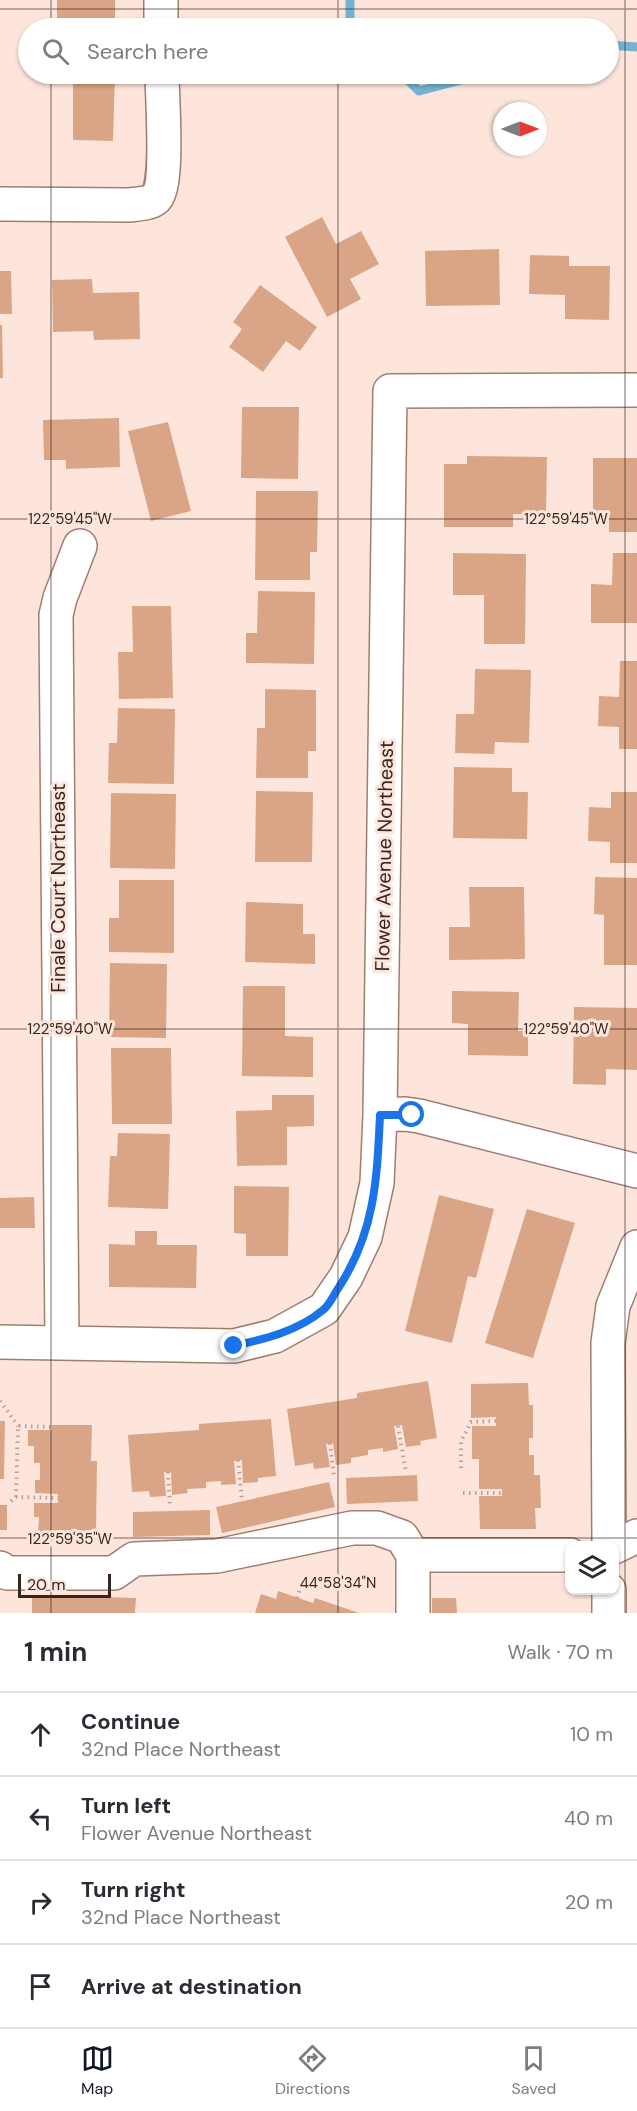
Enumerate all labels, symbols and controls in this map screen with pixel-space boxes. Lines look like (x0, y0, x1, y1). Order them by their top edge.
search box (18, 18, 619, 84)
icon: search (39, 35, 72, 68)
text: Search here (87, 37, 208, 66)
north arrow (493, 102, 547, 156)
text: 122°59'45"W (28, 509, 112, 529)
text: 122°59'45"W (524, 509, 608, 529)
street label: Flower Avenue Northeast (369, 740, 399, 972)
street label: Finale Court Northeast (45, 783, 71, 993)
text: 122°59'40"W (27, 1019, 113, 1039)
text: 122°59'40"W (523, 1019, 609, 1039)
route start (398, 1101, 424, 1127)
route end (220, 1332, 246, 1358)
text: 122°59'35"W (28, 1529, 113, 1549)
map controls (565, 1541, 619, 1595)
button: layers (565, 1541, 619, 1595)
scale bar (18, 1571, 111, 1598)
text: 44°58'34"N (300, 1573, 376, 1593)
text: 20 m (27, 1574, 66, 1595)
text: 1 min (24, 1635, 87, 1669)
text: Walk · 70 m (507, 1639, 613, 1665)
text: Continue (81, 1707, 180, 1736)
icon: ahead (24, 1718, 57, 1751)
text: 10 m (570, 1721, 613, 1747)
text: 32nd Place Northeast (81, 1736, 281, 1762)
text: Turn left (81, 1791, 171, 1820)
icon: left (24, 1802, 57, 1835)
text: 40 m (564, 1805, 613, 1831)
text: Flower Avenue Northeast (81, 1820, 312, 1846)
text: Turn right (81, 1875, 186, 1904)
icon: right (24, 1886, 57, 1919)
text: 20 m (565, 1889, 613, 1915)
text: 32nd Place Northeast (81, 1904, 281, 1930)
icon: arrive (24, 1970, 57, 2003)
text: Arrive at destination (81, 1972, 302, 2001)
tab: Map (81, 2042, 114, 2099)
tab: Directions (275, 2042, 350, 2099)
tab: Saved (512, 2042, 556, 2099)

